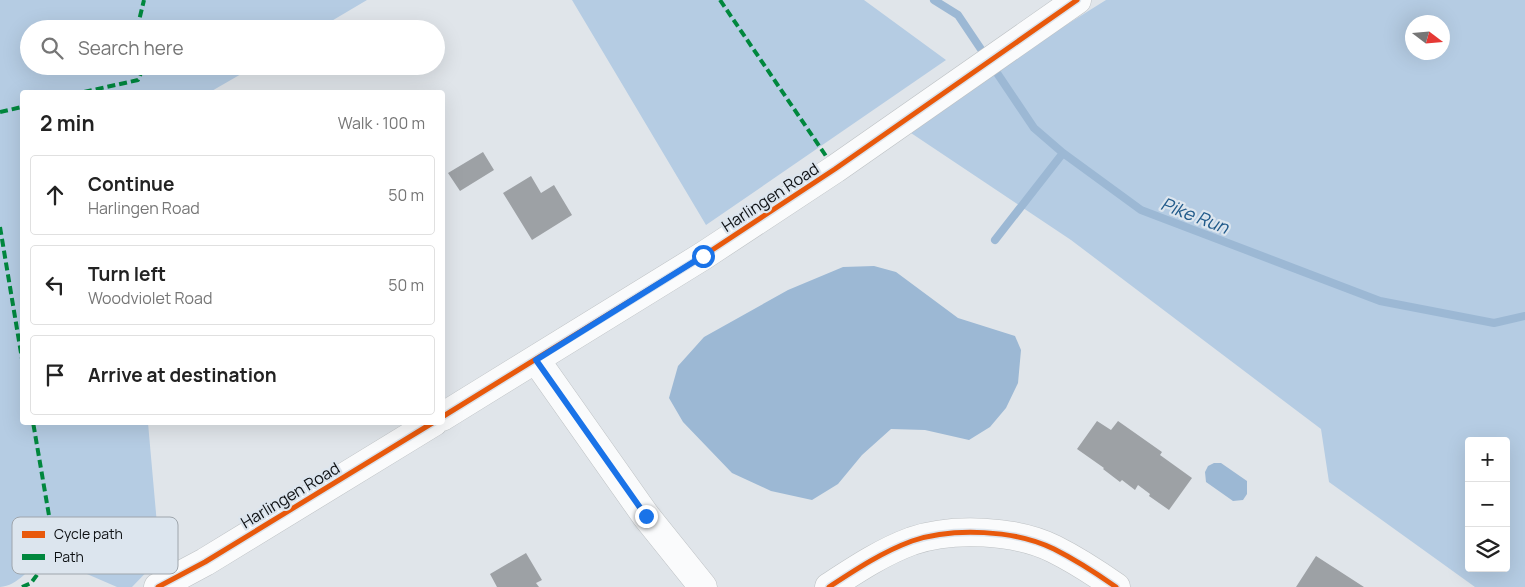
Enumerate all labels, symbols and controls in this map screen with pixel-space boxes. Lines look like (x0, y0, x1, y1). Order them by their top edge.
north arrow (1405, 15, 1450, 60)
search box (20, 20, 445, 75)
icon: search (38, 34, 66, 62)
text: Search here (78, 35, 184, 61)
text: 2 min (40, 109, 95, 137)
text: Walk · 100 m (338, 112, 425, 134)
street label: Harlingen Road (717, 157, 823, 237)
text: Continue (88, 171, 174, 197)
icon: ahead (41, 181, 69, 209)
text: 50 m (388, 184, 424, 206)
water label: Pike Run (1158, 191, 1234, 239)
text: Harlingen Road (88, 197, 200, 219)
route start (692, 245, 715, 268)
text: Turn left (88, 261, 166, 287)
icon: left (41, 271, 69, 299)
text: 50 m (388, 274, 424, 296)
text: Woodviolet Road (88, 287, 212, 309)
icon: arrive (41, 361, 69, 389)
text: Arrive at destination (88, 362, 277, 388)
map controls (1465, 437, 1510, 572)
button: + (1465, 437, 1510, 482)
street label: Harlingen Road (236, 457, 344, 533)
button: − (1465, 482, 1510, 527)
route end (635, 505, 658, 528)
legend (12, 517, 178, 574)
text: Cycle path (54, 524, 123, 543)
button: layers (1465, 527, 1510, 572)
text: Path (54, 547, 84, 566)

